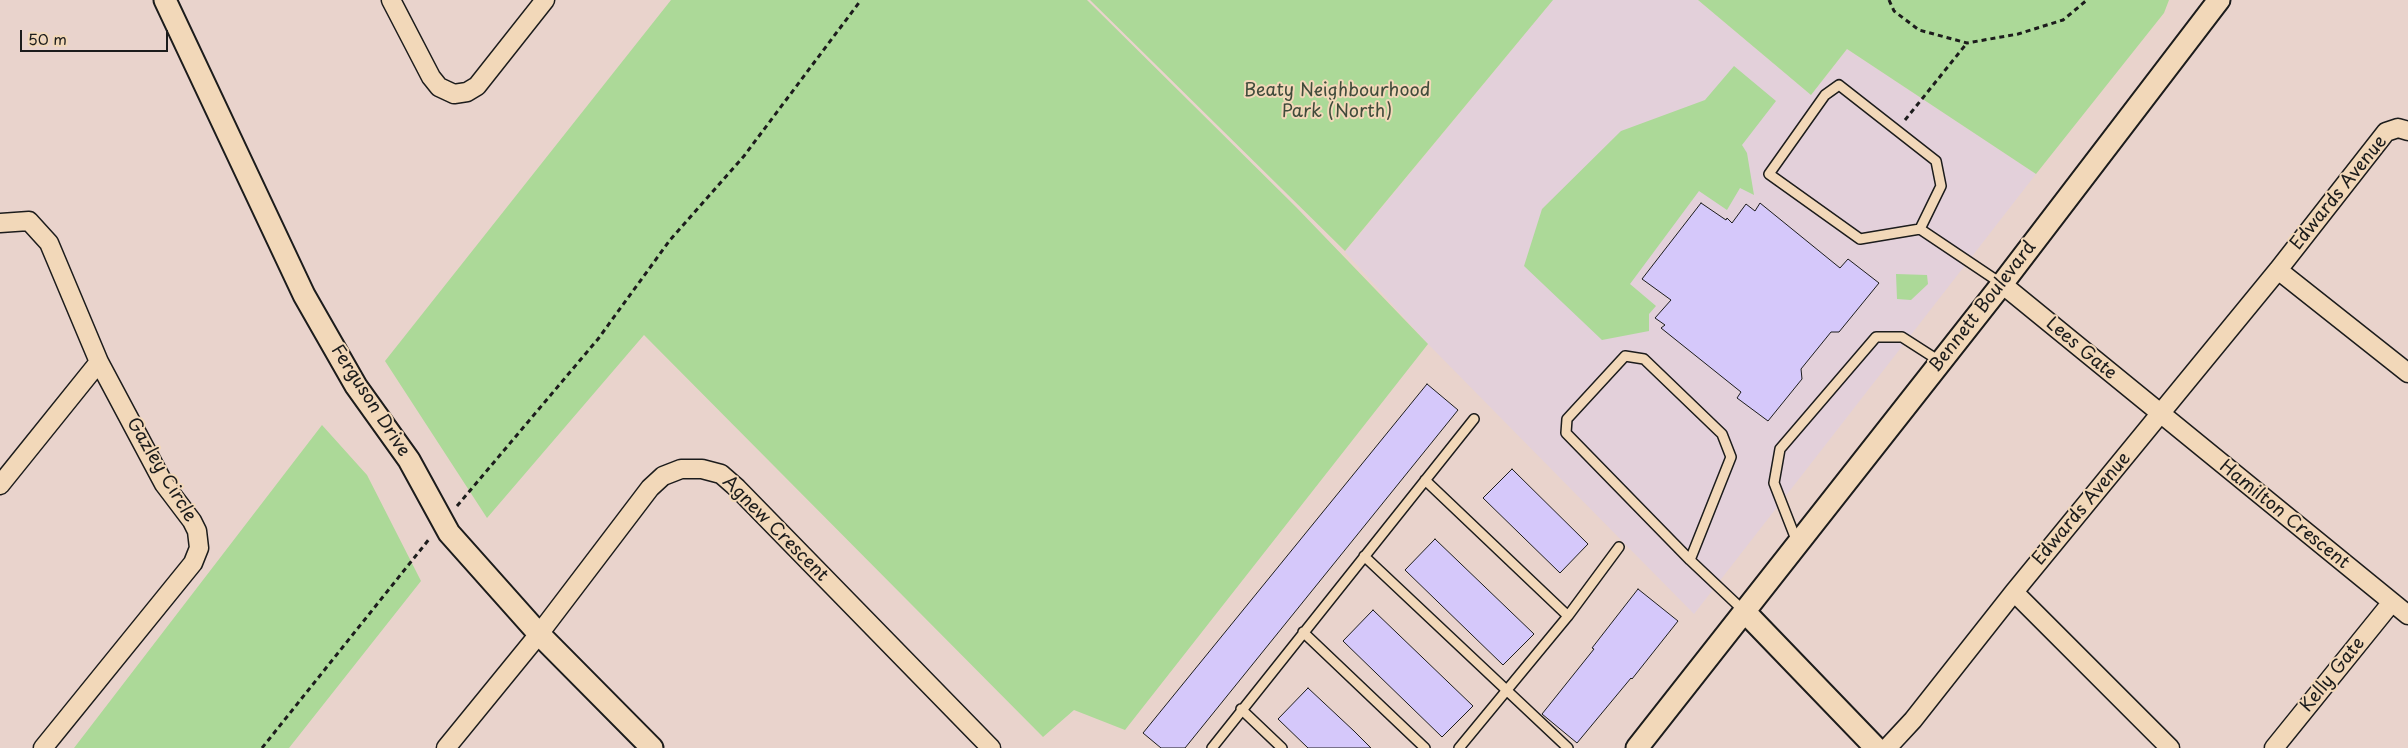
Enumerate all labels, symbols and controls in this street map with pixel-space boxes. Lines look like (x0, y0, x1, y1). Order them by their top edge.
scale bar (22, 20, 170, 52)
text: 50 m (28, 27, 67, 50)
park label: Beaty Neighbourhood Park (North) (1244, 80, 1430, 122)
street label: Edwards Avenue (2286, 132, 2392, 254)
street label: Bennett Boulevard (1925, 237, 2041, 377)
street label: Lees Gate (2041, 313, 2121, 385)
street label: Ferguson Drive (326, 341, 414, 461)
street label: Gazley Circle (121, 414, 201, 526)
street label: Edwards Avenue (2028, 448, 2136, 570)
street label: Hamilton Crescent (2215, 456, 2353, 574)
street label: Agnew Crescent (718, 472, 832, 586)
street label: Kelly Gate (2296, 633, 2370, 717)

